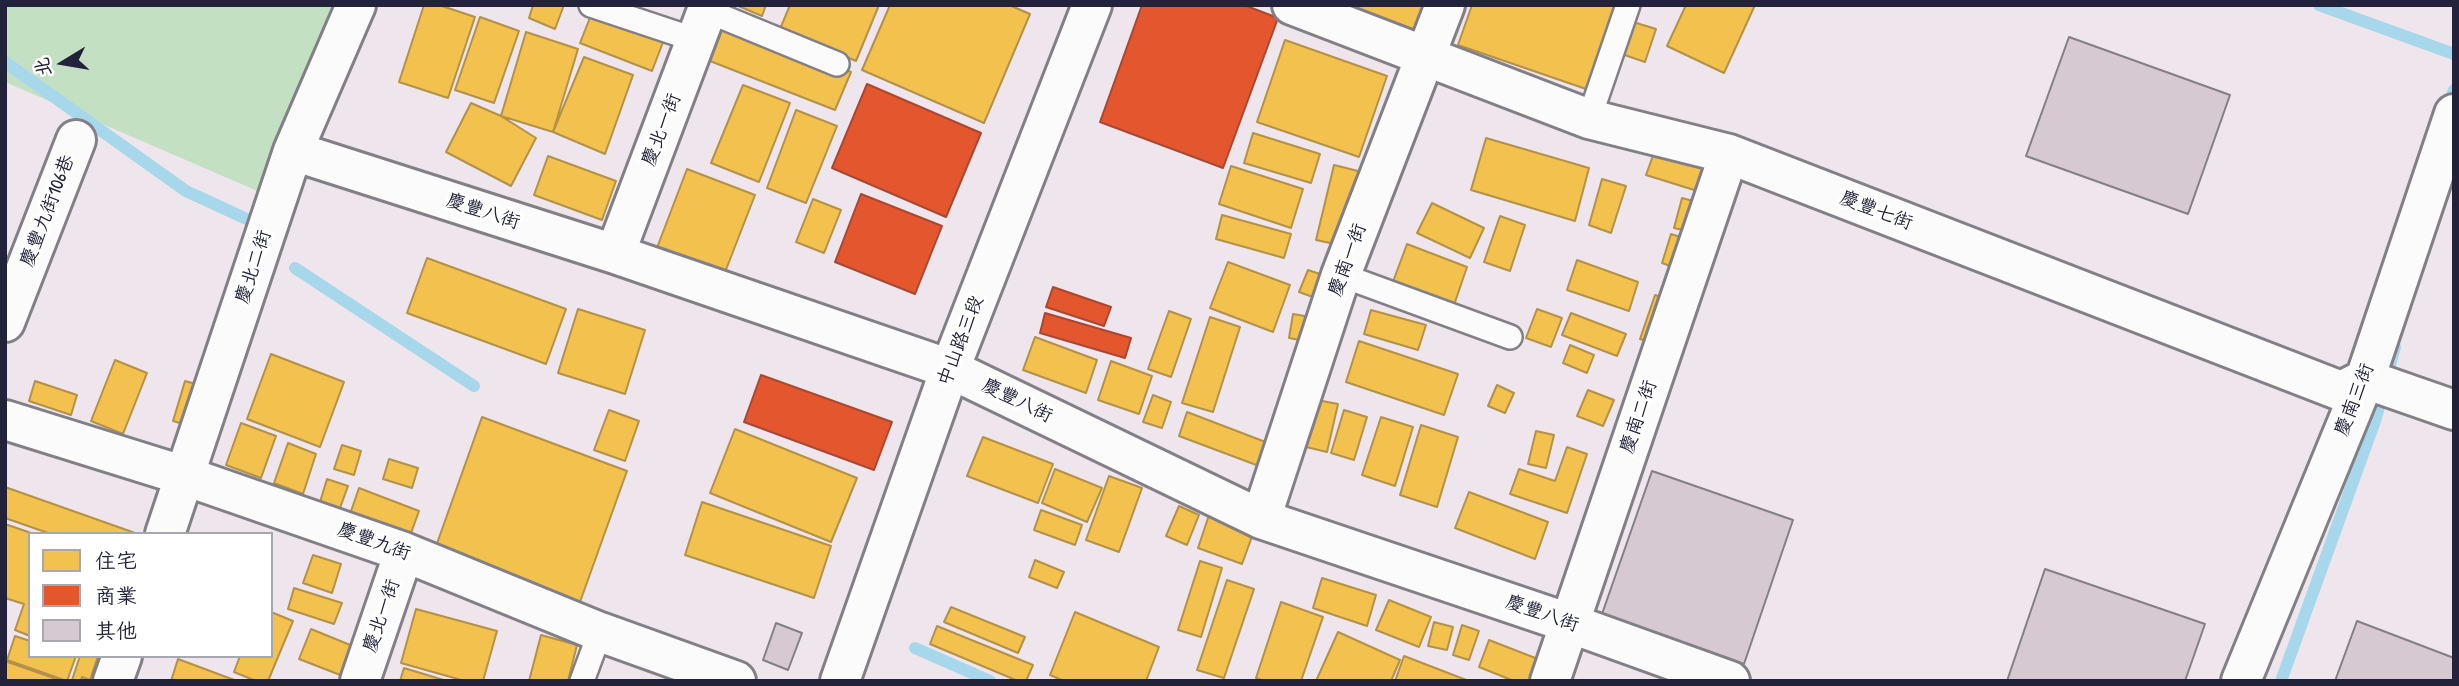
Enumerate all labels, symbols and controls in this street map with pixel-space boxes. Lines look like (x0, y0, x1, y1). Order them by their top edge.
north arrow (28, 28, 98, 98)
text: 北 (28, 55, 57, 79)
street label: 慶北一街 (638, 90, 686, 170)
street label: 慶豐九街106巷 (16, 152, 80, 270)
street label: 慶豐七街 (1836, 187, 1916, 235)
street label: 慶豐八街 (443, 189, 523, 235)
street label: 慶南一街 (1324, 220, 1372, 300)
street label: 慶北二街 (231, 227, 277, 307)
street label: 中山路三段 (933, 293, 989, 389)
street label: 慶南三街 (2331, 360, 2379, 440)
street label: 慶豐八街 (978, 374, 1056, 428)
street label: 慶南二街 (1616, 377, 1662, 457)
street label: 慶豐九街 (334, 518, 414, 566)
legend (28, 532, 273, 658)
text: 住宅 (95, 546, 137, 575)
street label: 慶北一街 (359, 576, 405, 656)
text: 商業 (95, 581, 137, 610)
street label: 慶豐八街 (1502, 591, 1582, 637)
text: 其他 (95, 616, 137, 645)

